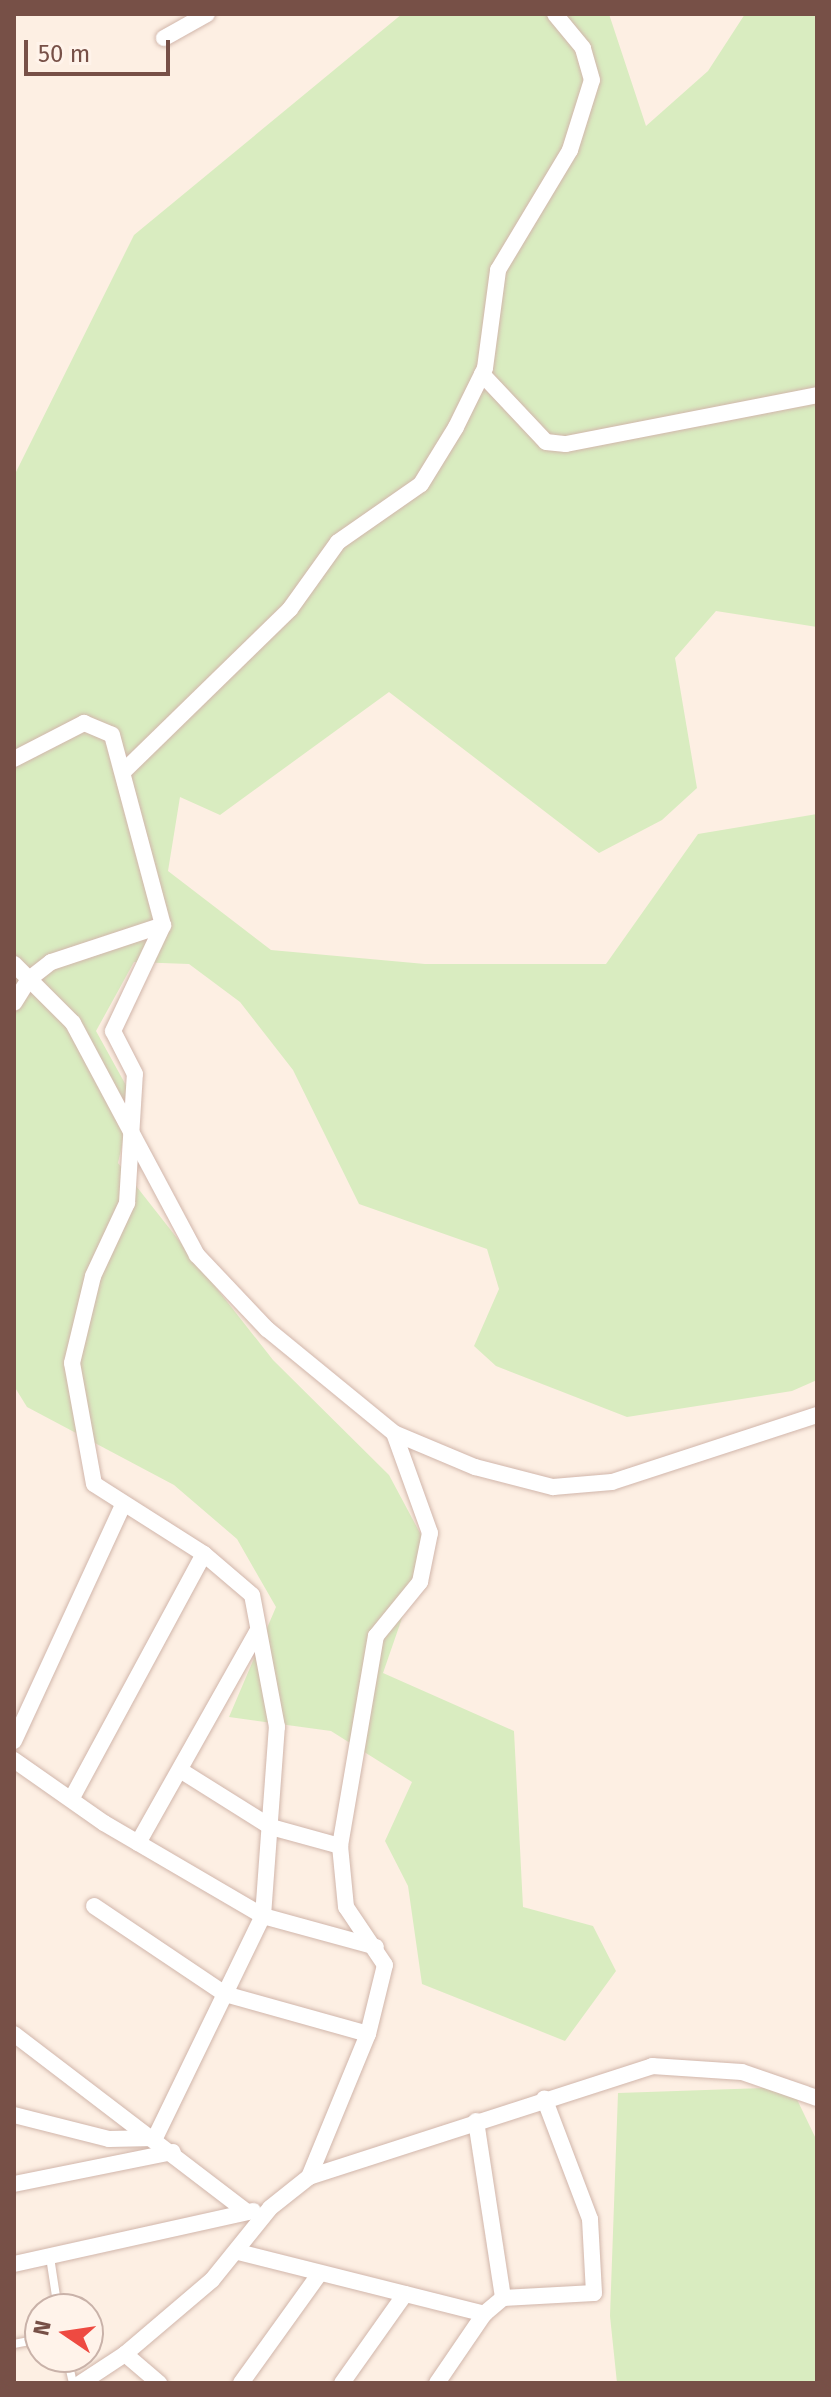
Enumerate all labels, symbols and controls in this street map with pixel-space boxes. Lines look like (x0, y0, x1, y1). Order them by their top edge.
scale bar (28, 24, 174, 74)
text: 50 m (38, 40, 90, 68)
north arrow (24, 2293, 104, 2373)
text: N (27, 2318, 57, 2338)

